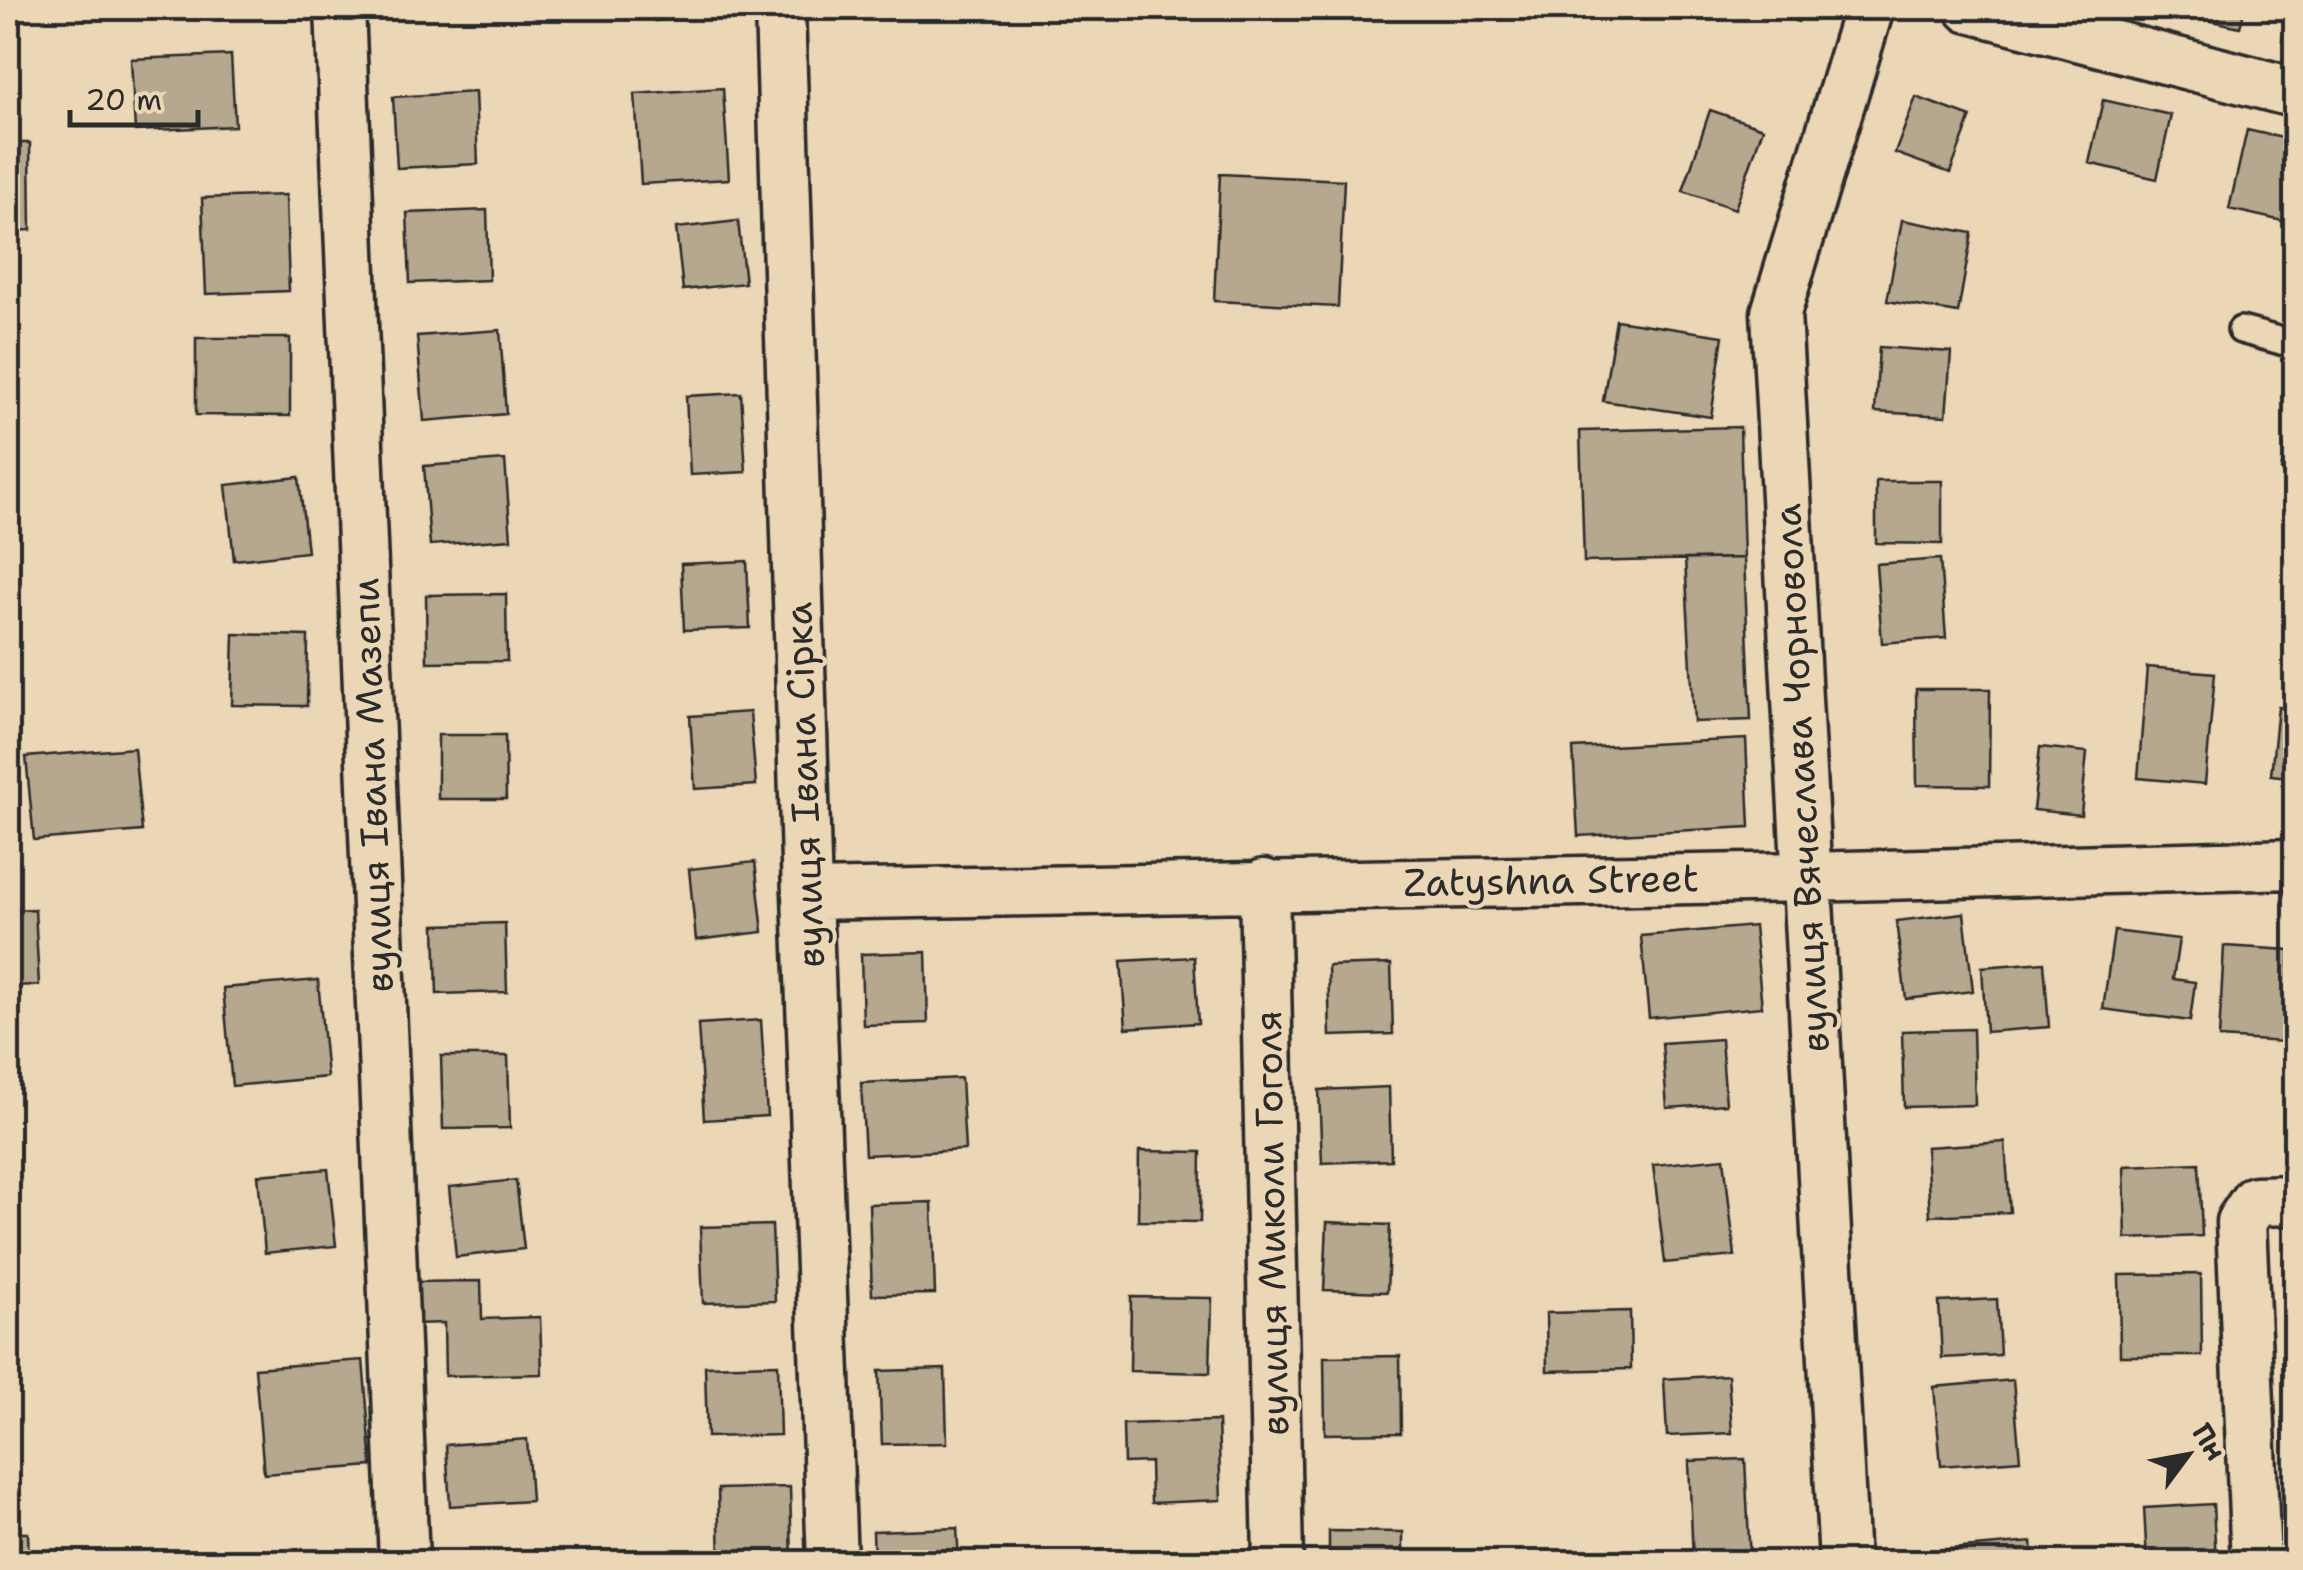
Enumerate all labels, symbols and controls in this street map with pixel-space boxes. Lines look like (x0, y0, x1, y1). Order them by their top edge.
scale bar (70, 65, 198, 127)
text: 20 m (85, 79, 162, 120)
street label: вулиця Вячеслава Чорновола (1761, 502, 1841, 1054)
street label: вулиця Івана Мазепи (339, 577, 405, 993)
street label: вулиця Івана Сірка (772, 601, 836, 969)
street label: Zatyshna Street (1403, 852, 1699, 908)
street label: вулиця Миколи Гоголя (1242, 1010, 1300, 1436)
north arrow (2138, 1405, 2238, 1505)
text: Пн (2183, 1416, 2235, 1468)

